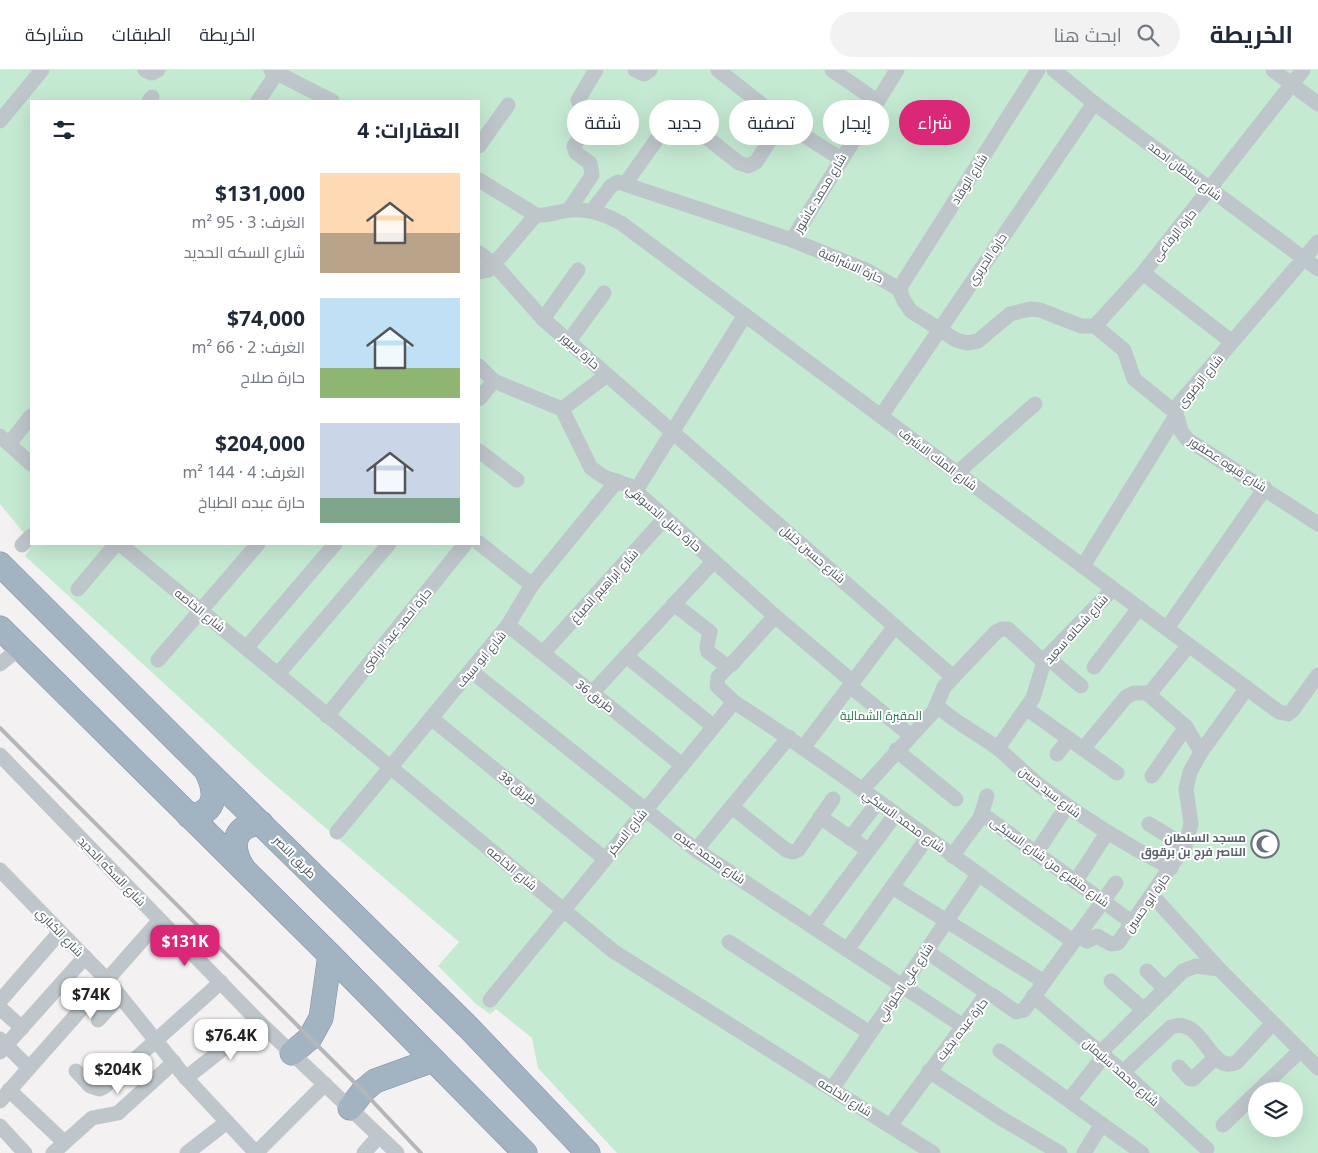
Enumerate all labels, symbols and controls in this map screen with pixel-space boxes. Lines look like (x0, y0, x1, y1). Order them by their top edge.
search box (830, 12, 1180, 57)
text: الخريطة (1210, 17, 1293, 50)
icon: search (1134, 21, 1162, 49)
text: مشاركة (25, 22, 84, 46)
text: الطبقات (112, 22, 171, 46)
text: الخريطة (199, 22, 256, 46)
text: ابحث هنا (1053, 22, 1122, 48)
chip: شقة (567, 100, 639, 145)
chip: جديد (649, 100, 719, 145)
chip: تصفية (729, 100, 813, 145)
chip: إيجار (823, 100, 889, 145)
chip: شراء (899, 100, 970, 145)
icon: filters (50, 116, 78, 144)
text: العقارات: 4 (357, 116, 460, 144)
street label: شارع سلطان احمد (1145, 138, 1225, 204)
street label: شارع محمد عاشور (789, 150, 850, 237)
street label: شارع الوقاد (947, 150, 991, 207)
text: $131,000 (215, 179, 305, 207)
icon: home (360, 193, 420, 253)
street label: حارة الرفاعى (1148, 205, 1200, 265)
text: الغرف: 3 · 95 m² (192, 211, 305, 233)
street label: حارة الحريري (963, 230, 1012, 289)
text: شارع السكه الحديد (184, 241, 305, 263)
street label: حارة الاشرافية (816, 243, 886, 287)
text: $74,000 (227, 304, 305, 332)
icon: home (360, 318, 420, 378)
street label: حارة سيور (556, 329, 603, 373)
text: الغرف: 2 · 66 m² (192, 336, 305, 358)
street label: شارع الرضوى (1173, 351, 1227, 411)
text: حارة صلاح (241, 366, 305, 388)
street label: شارع الملك الاشرف (895, 424, 981, 494)
text: $204,000 (215, 429, 305, 457)
street label: شارع قبوه عصفور (1185, 432, 1270, 495)
icon: home (360, 443, 420, 503)
text: الغرف: 4 · 144 m² (182, 461, 305, 483)
street label: حارة خليل الدسوقي (622, 481, 705, 557)
text: حارة عبده الطباخ (198, 491, 305, 513)
street label: شارع حسين خليل (777, 521, 849, 587)
street label: شارع ابراهيم الصياغ (566, 545, 642, 627)
street label: شارع الخاصه (171, 584, 229, 636)
street label: حارة احمد عبد الراضى (357, 584, 435, 676)
street label: شارع شحاته سعيد (1040, 591, 1112, 667)
street label: شارع ابو سيف (452, 627, 510, 691)
street label: طريق 36 (572, 676, 618, 716)
park label: المقبرة الشمالية (840, 707, 922, 724)
street label: شارع سيد حسن (1015, 762, 1085, 822)
street label: طريق 38 (495, 767, 541, 809)
street label: شارع محمد السبكي (858, 785, 949, 858)
street label: شارع السكر (603, 805, 651, 859)
street label: شارع متفرع من شارع السبكى (987, 813, 1113, 911)
street label: شارع محمد عبده (671, 826, 749, 888)
place label: مسجد السلطان الناصر فرج بن برقوق (1141, 829, 1246, 861)
mosque icon: مسجد السلطان الناصر فرج بن برقوق (1250, 829, 1280, 859)
street label: طريق النصر (269, 831, 320, 882)
street label: شارع السكه الحديد (74, 832, 150, 910)
street label: شارع الخاصه (483, 842, 541, 894)
street label: حارة ابو حسين (1120, 870, 1174, 936)
street label: شارع الكباري (31, 904, 88, 962)
pin: $131K (150, 924, 220, 967)
text: $131K (161, 930, 209, 952)
street label: شارع علي الحلواني (873, 940, 939, 1025)
pin: $74K (61, 978, 121, 1020)
text: $74K (72, 983, 110, 1005)
street label: حارة عبده بخيت (932, 994, 992, 1064)
pin: $76.4K (190, 1018, 272, 1061)
text: $76.4K (205, 1024, 257, 1046)
street label: شارع محمد سليمان (1079, 1034, 1163, 1110)
pin: $204K (83, 1052, 153, 1095)
text: $204K (94, 1058, 142, 1080)
street label: شارع الخاصه (815, 1074, 875, 1120)
map controls (1248, 1082, 1303, 1137)
button: layers (1248, 1082, 1303, 1137)

